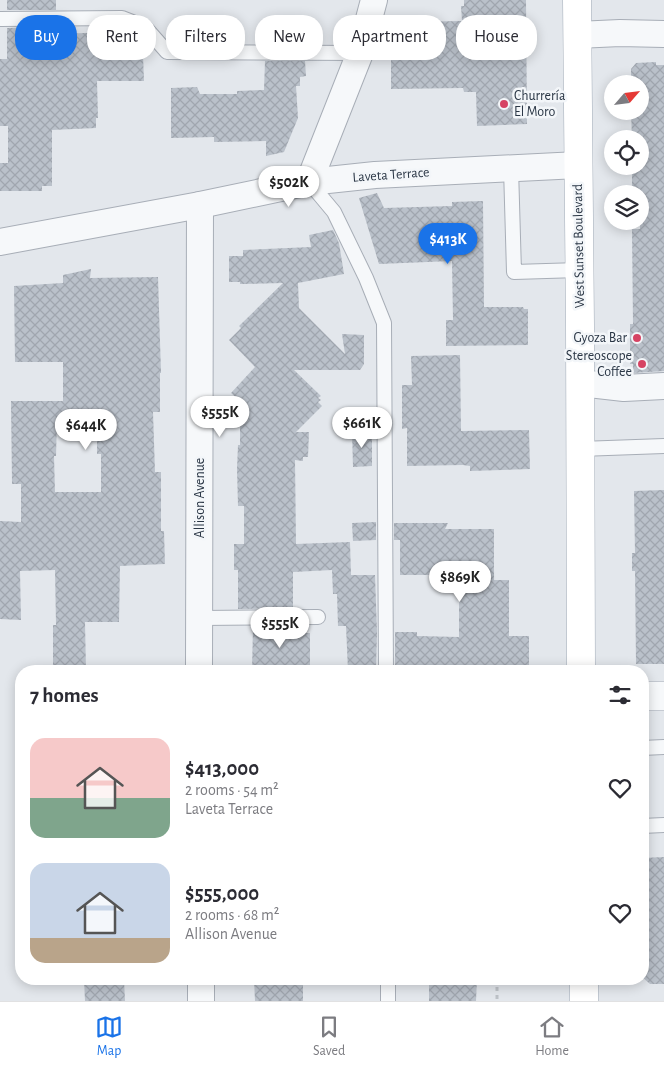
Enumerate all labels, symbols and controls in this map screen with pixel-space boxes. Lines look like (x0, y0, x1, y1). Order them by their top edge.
chip: Buy (15, 15, 77, 60)
chip: Rent (87, 15, 156, 60)
chip: Filters (166, 15, 245, 60)
chip: New (255, 15, 323, 60)
chip: Apartment (333, 15, 446, 60)
chip: House (456, 15, 537, 60)
north arrow (604, 75, 649, 120)
map controls (604, 75, 649, 230)
place label: Churrería El Moro (514, 89, 566, 119)
marker: Churrería El Moro (498, 98, 510, 110)
button: locate (604, 130, 649, 175)
street label: Laveta Terrace (352, 165, 430, 185)
pin: $502K (254, 166, 324, 208)
text: $502K (269, 174, 309, 190)
street label: West Sunset Boulevard (571, 184, 587, 308)
button: layers (604, 185, 649, 230)
pin: $413K (413, 222, 483, 265)
text: $413K (429, 231, 467, 247)
place label: Gyoza Bar (574, 331, 627, 345)
marker: Gyoza Bar (631, 332, 643, 344)
place label: Stereoscope Coffee (566, 349, 632, 379)
marker: Stereoscope Coffee (636, 358, 648, 370)
pin: $555K (185, 396, 255, 438)
text: $555K (201, 404, 239, 420)
pin: $661K (327, 406, 397, 449)
pin: $644K (51, 408, 121, 451)
text: $661K (343, 415, 381, 431)
text: $644K (66, 417, 106, 433)
street label: Allison Avenue (193, 458, 207, 538)
pin: $869K (425, 560, 495, 603)
text: $869K (440, 569, 480, 585)
pin: $555K (245, 606, 315, 649)
text: $555K (261, 615, 299, 631)
icon: filters (606, 681, 634, 709)
text: 7 homes (30, 685, 99, 706)
icon: home (70, 758, 130, 818)
text: $413,000 (185, 758, 259, 779)
icon: heart (606, 774, 634, 802)
text: 2 rooms · 54 m² (185, 782, 279, 798)
text: Laveta Terrace (185, 801, 273, 817)
icon: home (70, 883, 130, 943)
text: $555,000 (185, 883, 259, 904)
icon: heart (606, 899, 634, 927)
text: 2 rooms · 68 m² (185, 907, 279, 923)
text: Allison Avenue (185, 926, 277, 942)
tab: Map (95, 1013, 123, 1060)
tab: Saved (313, 1013, 345, 1060)
tab: Home (535, 1013, 569, 1060)

